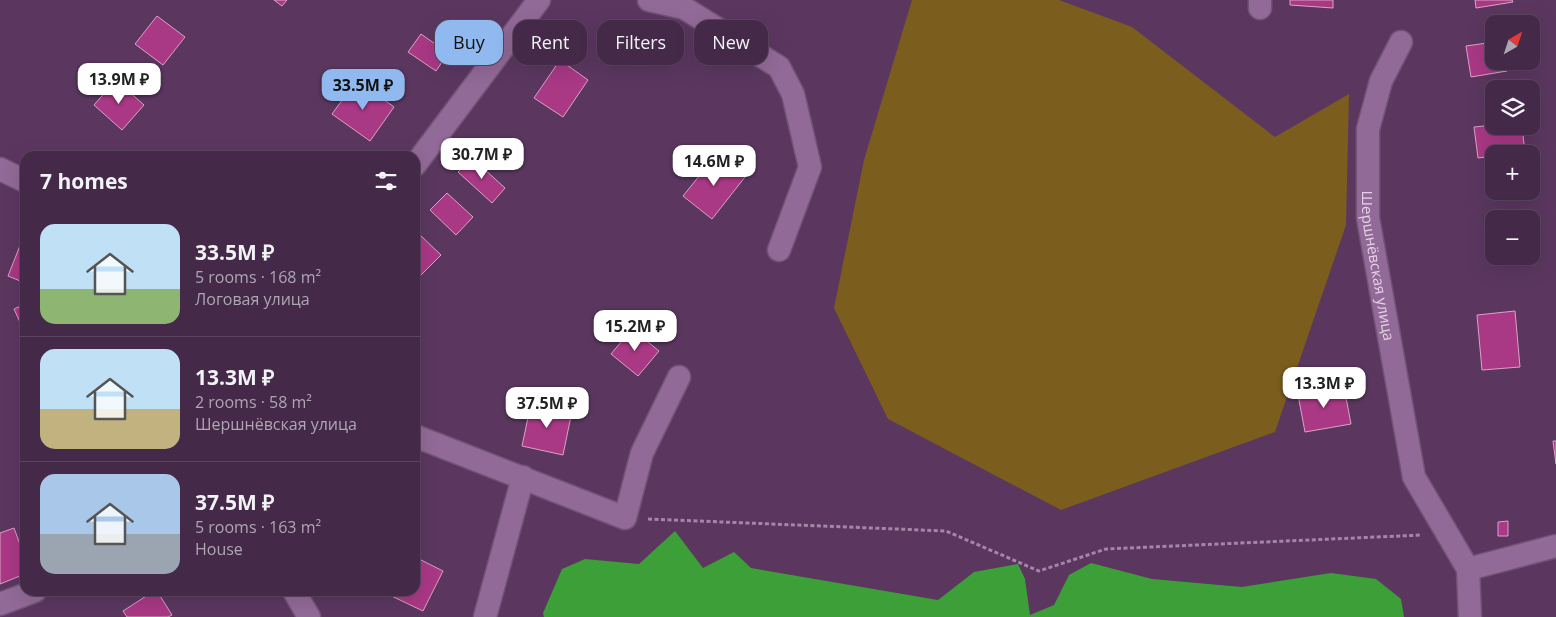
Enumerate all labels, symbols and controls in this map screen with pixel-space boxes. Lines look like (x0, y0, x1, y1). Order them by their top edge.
north arrow (1485, 15, 1540, 70)
map controls (1485, 15, 1540, 265)
chip: Buy (435, 20, 503, 65)
chip: Rent (513, 20, 587, 65)
chip: Filters (597, 20, 684, 65)
chip: New (694, 20, 768, 65)
pin: 13.9M ₽ (73, 62, 165, 105)
text: 13.9M ₽ (89, 68, 149, 90)
pin: 33.5M ₽ (317, 68, 409, 111)
text: 33.5M ₽ (333, 74, 393, 96)
button: layers (1485, 80, 1540, 135)
pin: 30.7M ₽ (436, 138, 528, 180)
text: 30.7M ₽ (452, 143, 512, 165)
pin: 14.6M ₽ (668, 144, 760, 187)
button: + (1485, 145, 1540, 200)
text: 14.6M ₽ (684, 150, 744, 172)
text: 7 homes (40, 167, 128, 195)
icon: filters (372, 167, 400, 195)
street label: Шершнёвская улица (1358, 190, 1400, 342)
button: − (1485, 210, 1540, 265)
text: 33.5M ₽ (195, 238, 275, 266)
icon: home (80, 244, 140, 304)
text: 5 rooms · 168 m² (195, 266, 321, 288)
text: Логовая улица (195, 288, 310, 310)
pin: 15.2M ₽ (589, 310, 681, 352)
text: 15.2M ₽ (605, 315, 665, 337)
text: 13.3M ₽ (195, 363, 275, 391)
pin: 13.3M ₽ (1278, 366, 1370, 409)
icon: home (80, 369, 140, 429)
text: 13.3M ₽ (1294, 372, 1354, 394)
pin: 37.5M ₽ (501, 386, 593, 429)
text: 2 rooms · 58 m² (195, 391, 312, 413)
text: 37.5M ₽ (517, 392, 577, 414)
text: Шершнёвская улица (195, 413, 357, 435)
text: 37.5M ₽ (195, 488, 275, 516)
icon: home (80, 494, 140, 554)
text: 5 rooms · 163 m² (195, 516, 321, 538)
text: House (195, 538, 243, 560)

